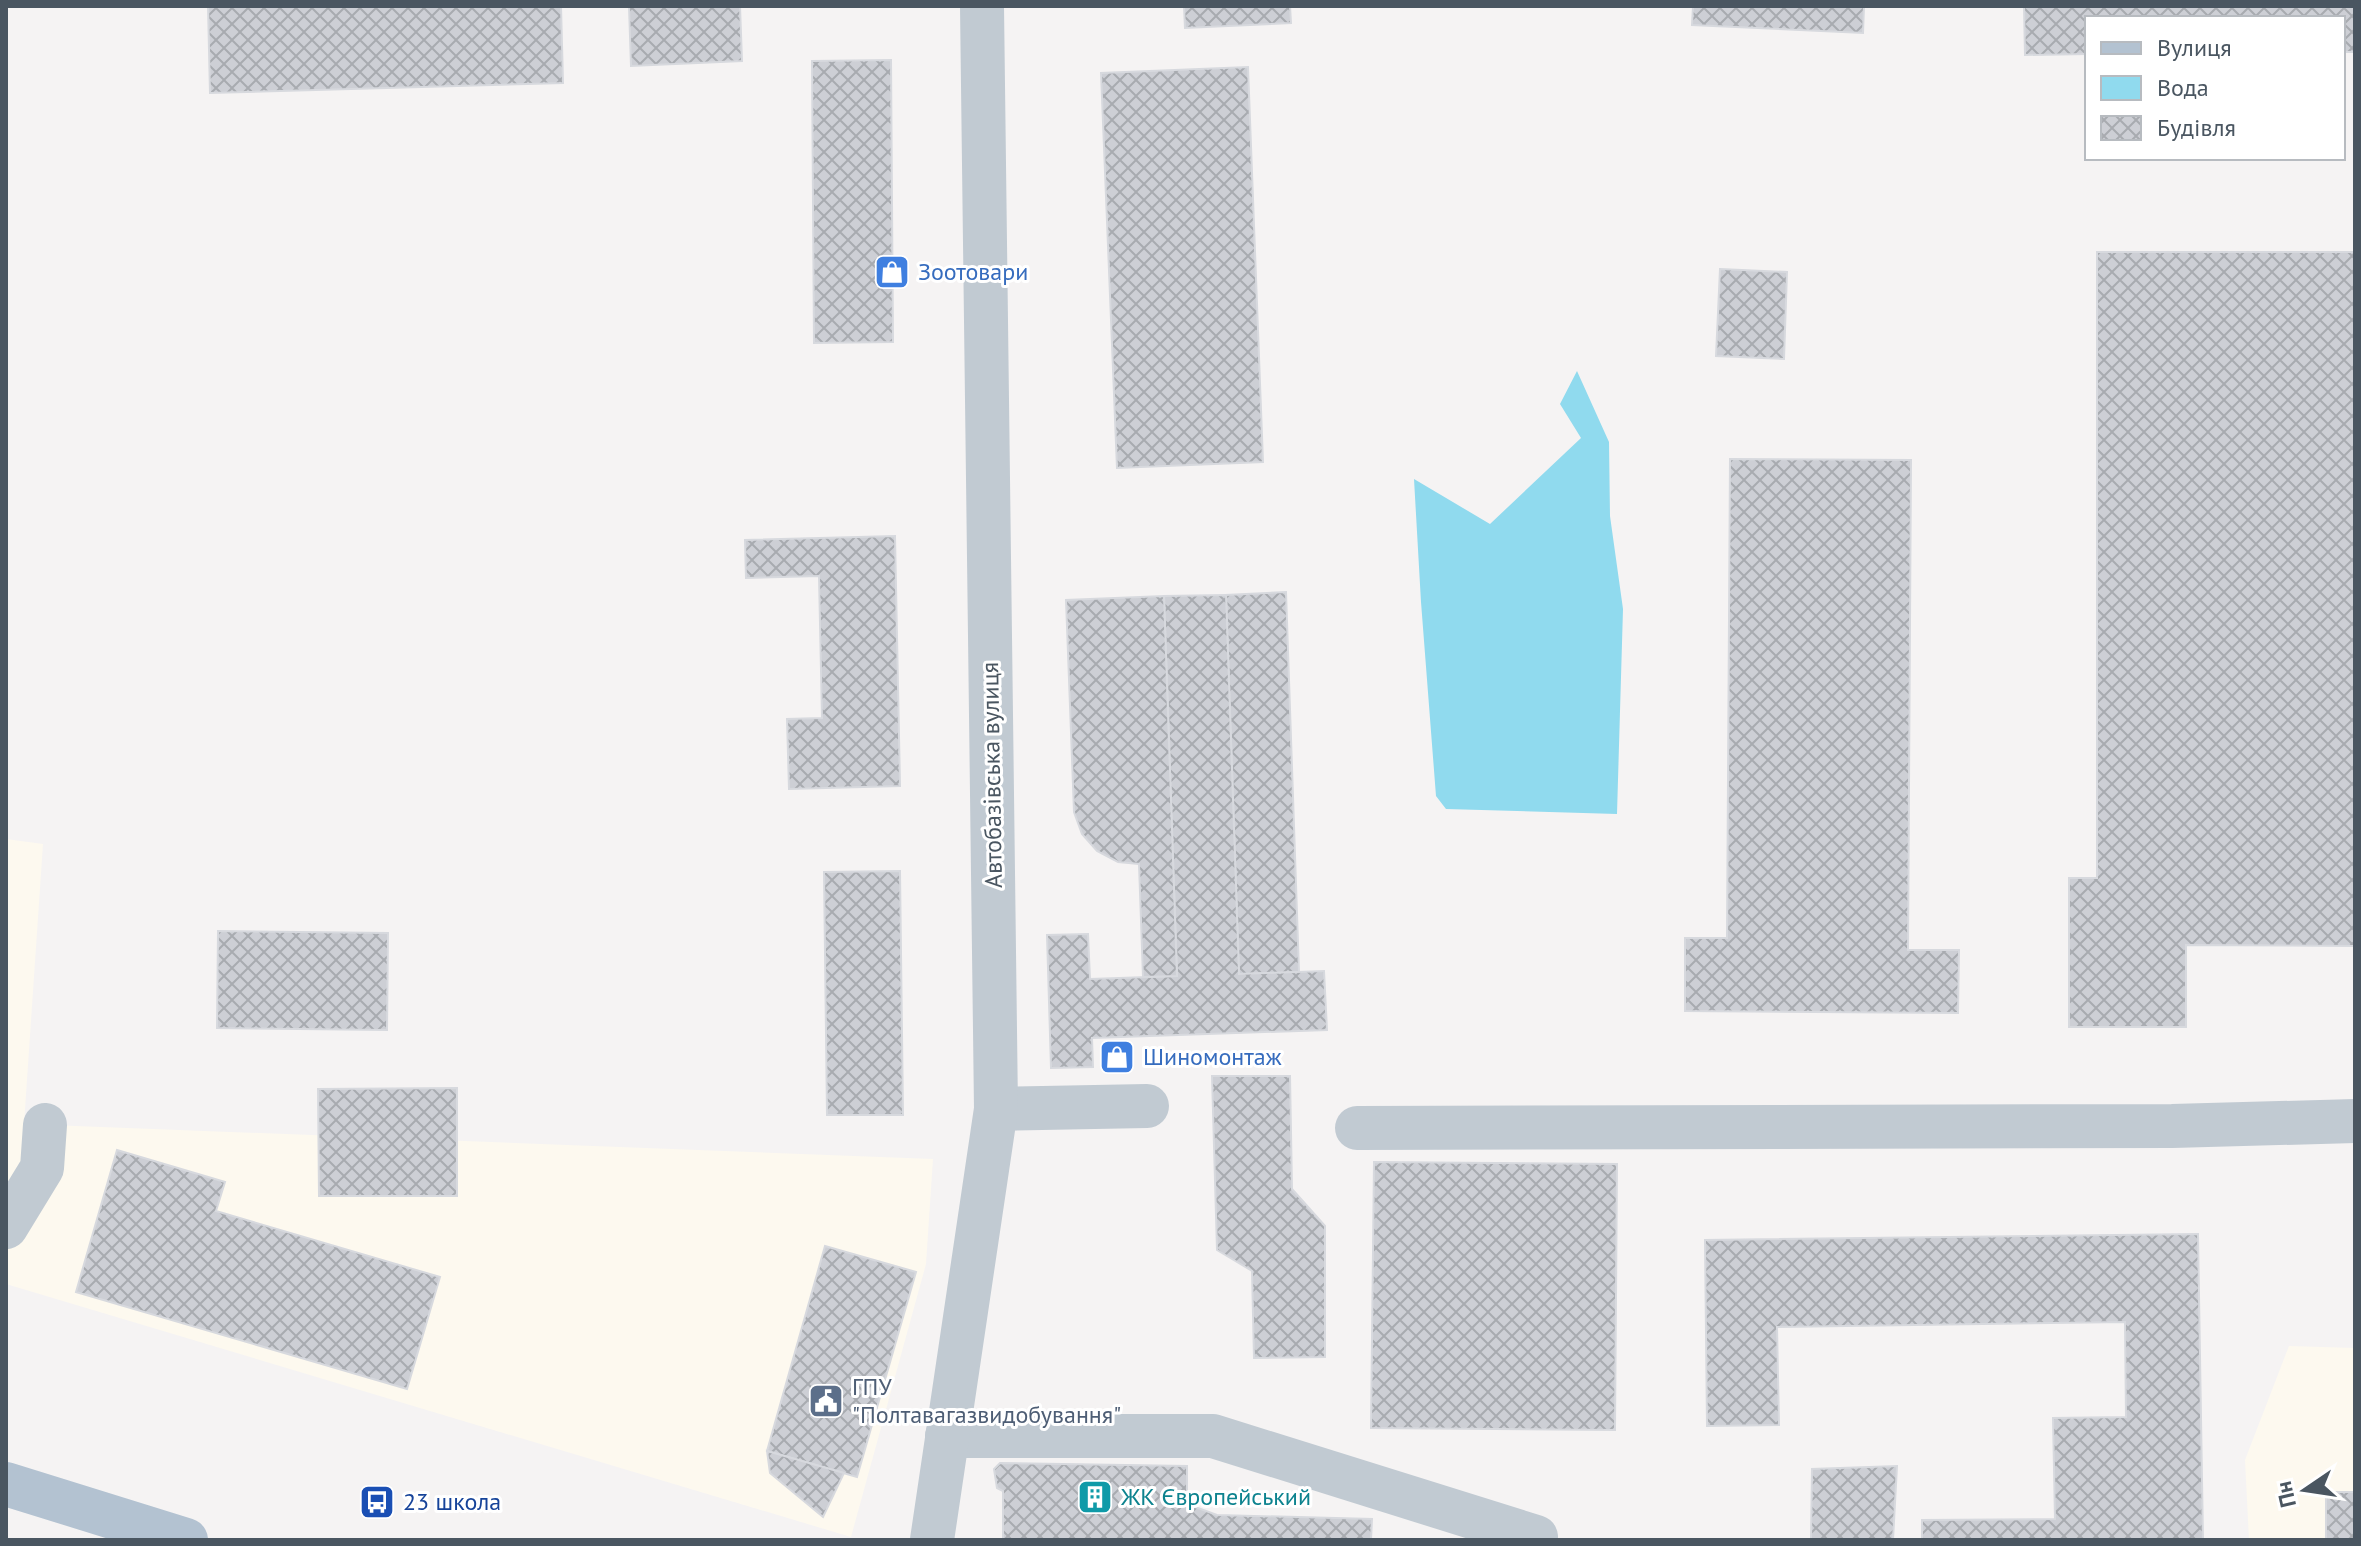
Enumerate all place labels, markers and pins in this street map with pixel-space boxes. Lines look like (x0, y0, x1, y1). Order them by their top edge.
shop icon: Зоотовари (873, 253, 911, 291)
place label: Зоотовари (918, 256, 1028, 287)
shop icon: Шиномонтаж (1098, 1038, 1136, 1076)
place label: Шиномонтаж (1143, 1041, 1282, 1072)
place label: ГПУ "Полтавагазвидобування" (852, 1371, 1121, 1430)
public building icon: ГПУ "Полтавагазвидобування" (807, 1382, 845, 1420)
building icon: ЖК Європейський (1076, 1478, 1114, 1516)
place label: ЖК Європейський (1120, 1481, 1311, 1512)
bus stop icon: 23 школа (358, 1483, 396, 1521)
place label: 23 школа (403, 1486, 501, 1517)

